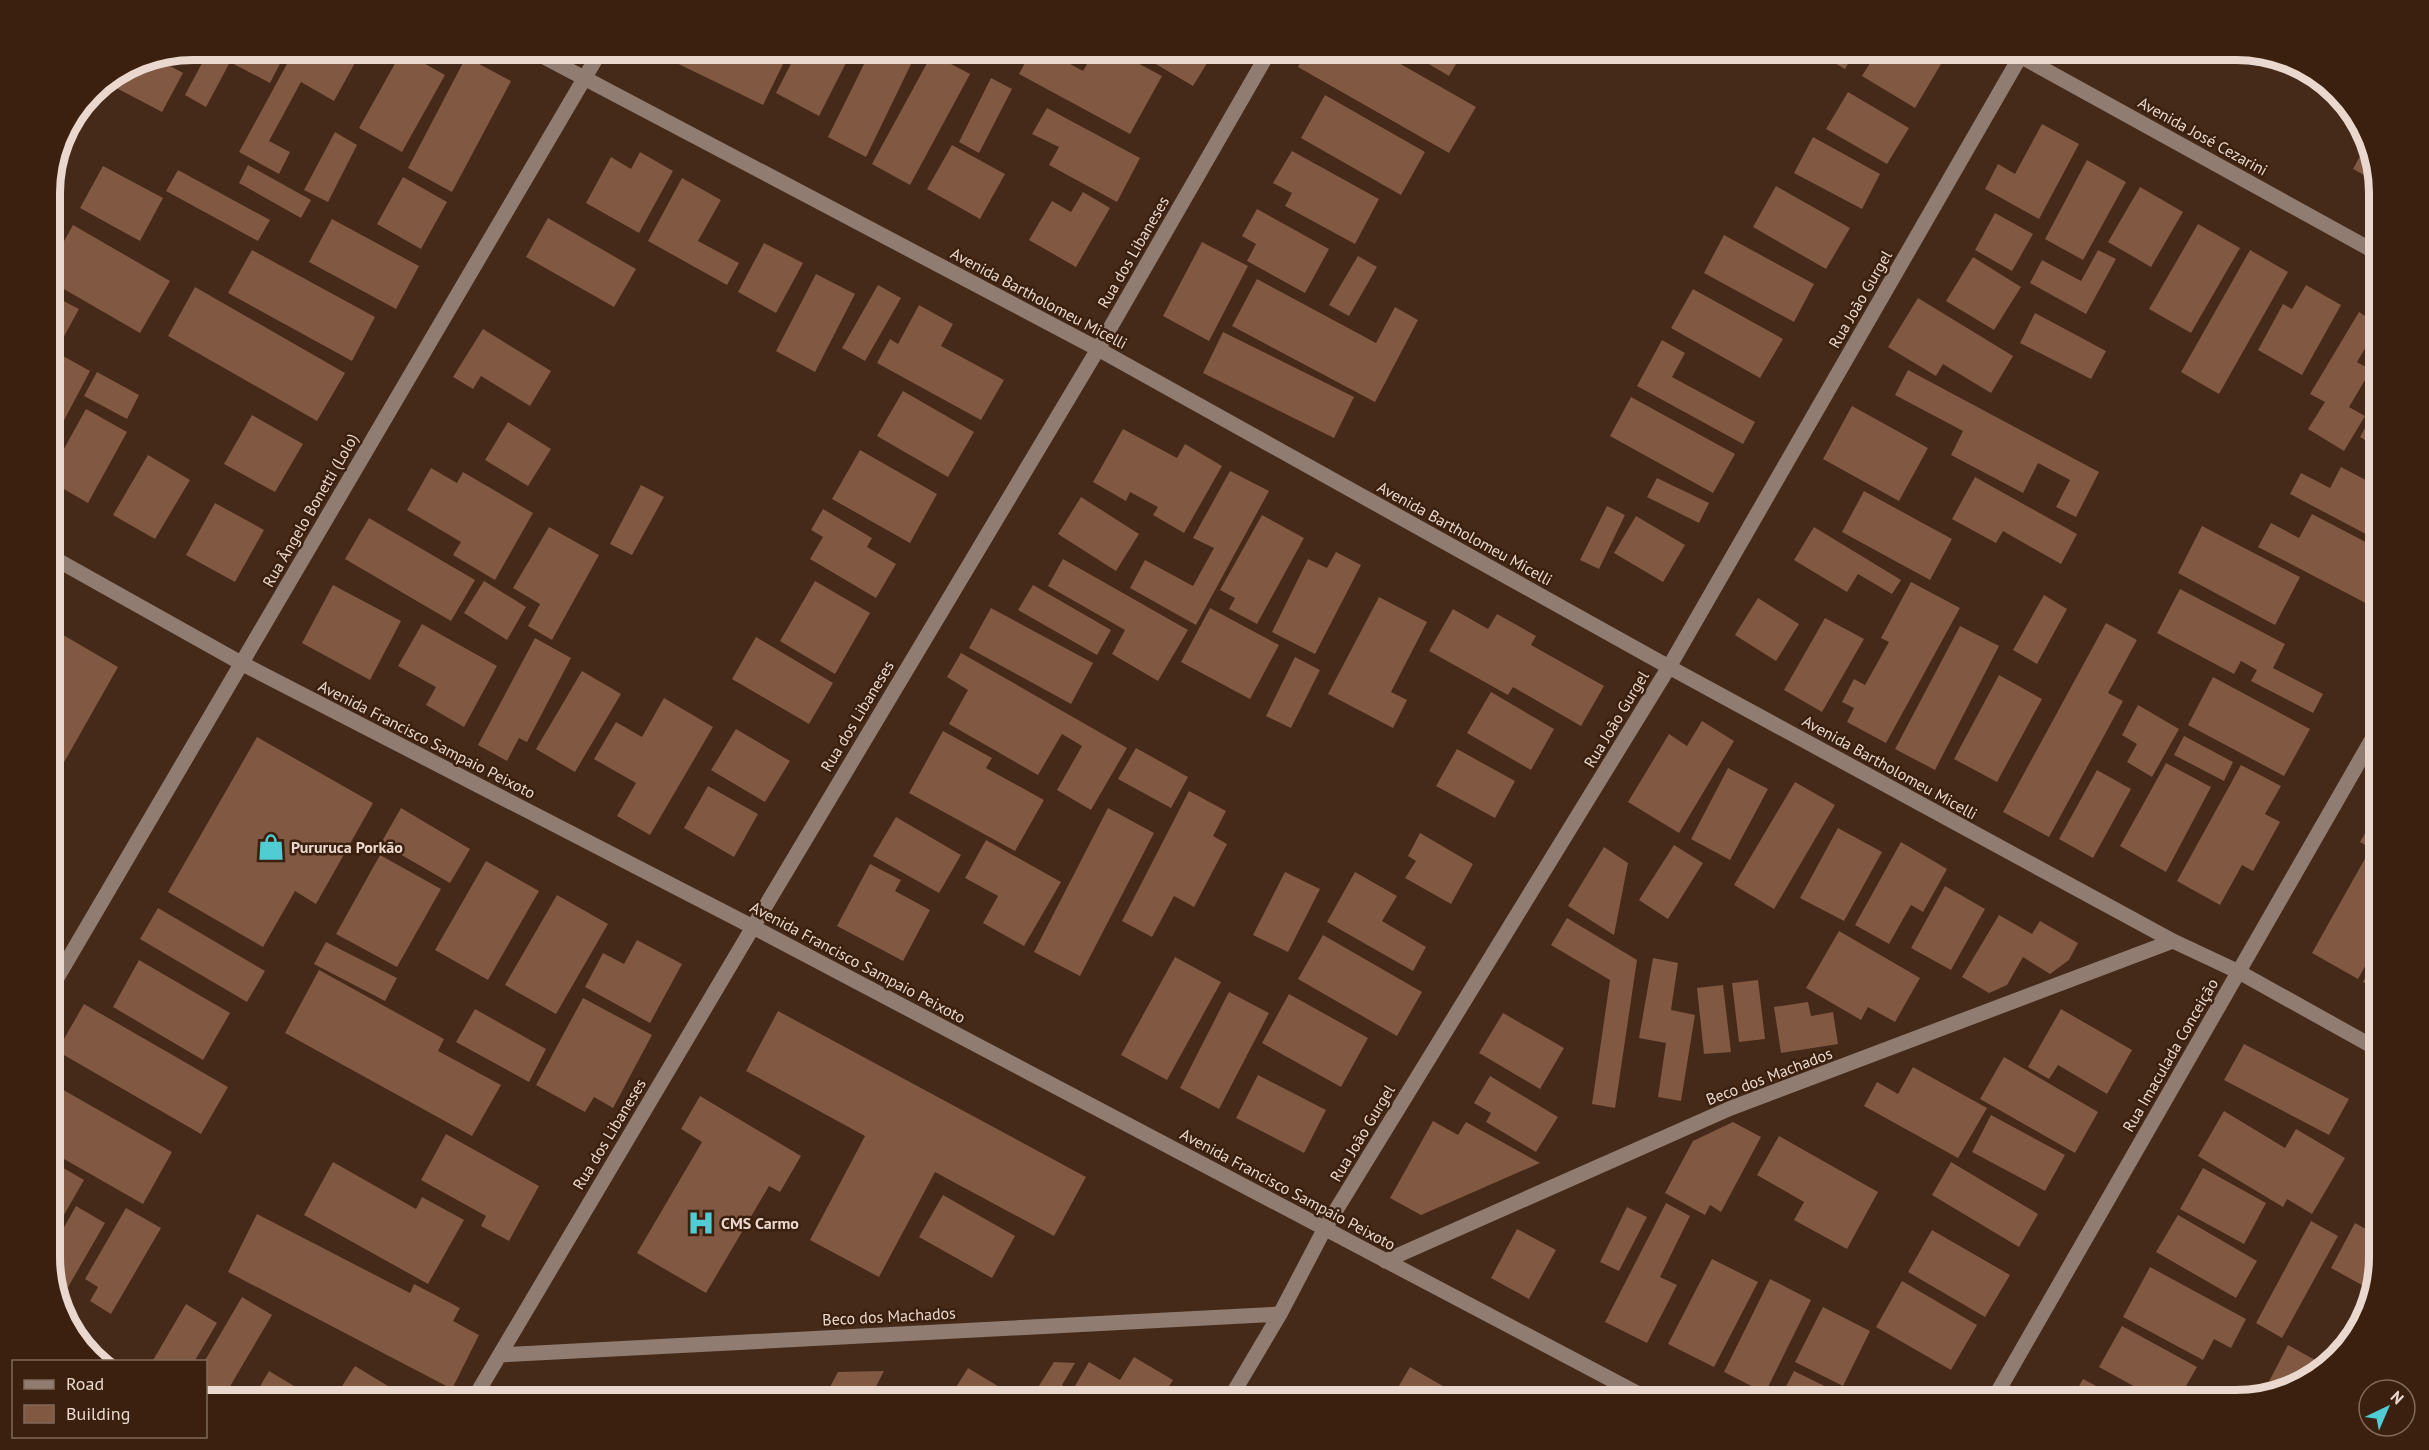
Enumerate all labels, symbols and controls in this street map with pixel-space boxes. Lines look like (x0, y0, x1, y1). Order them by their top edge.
street label: Avenida José Cezarini (2135, 92, 2271, 180)
street label: Rua dos Libaneses (1093, 192, 1173, 312)
street label: Avenida Bartholomeu Micelli (947, 243, 1131, 353)
street label: Rua João Gurgel (1824, 246, 1896, 351)
street label: Rua Ângelo Bonetti (Lolo) (258, 430, 362, 590)
street label: Avenida Bartholomeu Micelli (1374, 476, 1556, 590)
street label: Rua dos Libaneses (816, 657, 898, 775)
street label: Rua João Gurgel (1579, 667, 1653, 771)
street label: Avenida Francisco Sampaio Peixoto (315, 675, 539, 803)
street label: Avenida Bartholomeu Micelli (1799, 710, 1981, 824)
shop icon: Pururuca Porkão (256, 832, 286, 862)
place label: Pururuca Porkão (291, 837, 403, 857)
street label: Avenida Francisco Sampaio Peixoto (747, 897, 969, 1027)
street label: Rua Imaculada Conceição (2118, 975, 2222, 1135)
street label: Beco dos Machados (1703, 1043, 1835, 1109)
street label: Rua dos Libaneses (568, 1075, 650, 1193)
street label: Rua João Gurgel (1325, 1081, 1399, 1185)
street label: Avenida Francisco Sampaio Peixoto (1177, 1124, 1399, 1254)
hospital icon: CMS Carmo (686, 1208, 716, 1238)
place label: CMS Carmo (721, 1213, 799, 1233)
street label: Beco dos Machados (822, 1303, 956, 1329)
legend (12, 1360, 207, 1438)
text: Road (66, 1372, 104, 1395)
north arrow (2357, 1378, 2417, 1438)
text: N (2387, 1386, 2408, 1408)
text: Building (66, 1402, 130, 1425)

